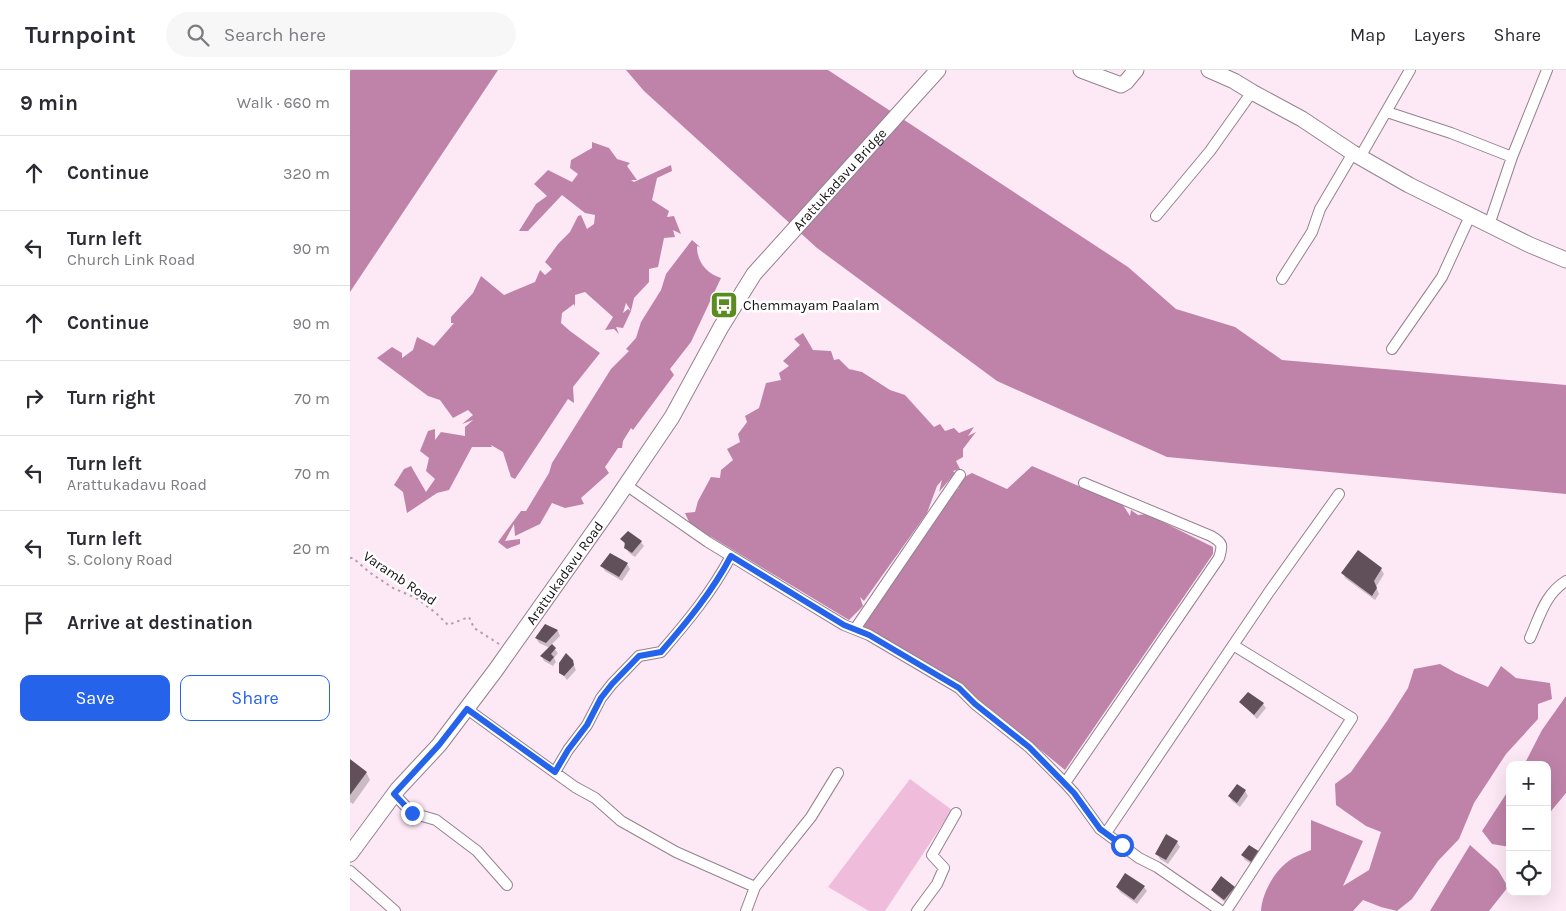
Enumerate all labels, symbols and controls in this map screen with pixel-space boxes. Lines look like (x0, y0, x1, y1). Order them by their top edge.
search box (166, 12, 516, 57)
text: Turnpoint (25, 21, 136, 49)
icon: search (184, 21, 212, 49)
text: Search here (224, 24, 326, 46)
text: Map (1350, 24, 1386, 46)
text: Layers (1414, 24, 1466, 46)
text: Share (1494, 24, 1541, 46)
text: 9 min (20, 91, 78, 115)
text: Walk · 660 m (237, 93, 330, 112)
street label: Arattukadavu Bridge (790, 125, 890, 234)
icon: ahead (20, 159, 48, 187)
text: Continue (67, 162, 149, 184)
text: 320 m (283, 164, 330, 183)
text: Turn left (67, 228, 142, 250)
icon: left (20, 234, 48, 262)
text: 90 m (292, 239, 330, 258)
text: Church Link Road (67, 250, 195, 269)
bus stop icon: Chemmayam Paalam (709, 290, 739, 320)
place label: Chemmayam Paalam (743, 297, 880, 314)
icon: ahead (20, 309, 48, 337)
text: Continue (67, 312, 149, 334)
text: 90 m (292, 314, 330, 333)
icon: right (20, 384, 48, 412)
text: Turn right (67, 387, 156, 409)
text: 70 m (294, 389, 330, 408)
text: Turn left (67, 453, 142, 475)
icon: left (20, 459, 48, 487)
text: 70 m (294, 464, 330, 483)
text: Arattukadavu Road (67, 475, 207, 494)
street label: Arattukadavu Road (523, 518, 607, 628)
text: Turn left (67, 528, 142, 550)
icon: left (20, 534, 48, 562)
text: 20 m (292, 539, 330, 558)
street label: Varamb Road (360, 548, 440, 609)
text: S. Colony Road (67, 550, 173, 569)
icon: arrive (20, 609, 48, 637)
text: Arrive at destination (67, 612, 253, 634)
button: Save (20, 675, 170, 721)
button: Share (180, 675, 330, 721)
map controls (1506, 761, 1551, 896)
button: + (1506, 761, 1551, 806)
route end (401, 802, 424, 825)
button: − (1506, 806, 1551, 851)
route start (1111, 834, 1134, 857)
button: locate (1506, 851, 1551, 896)

